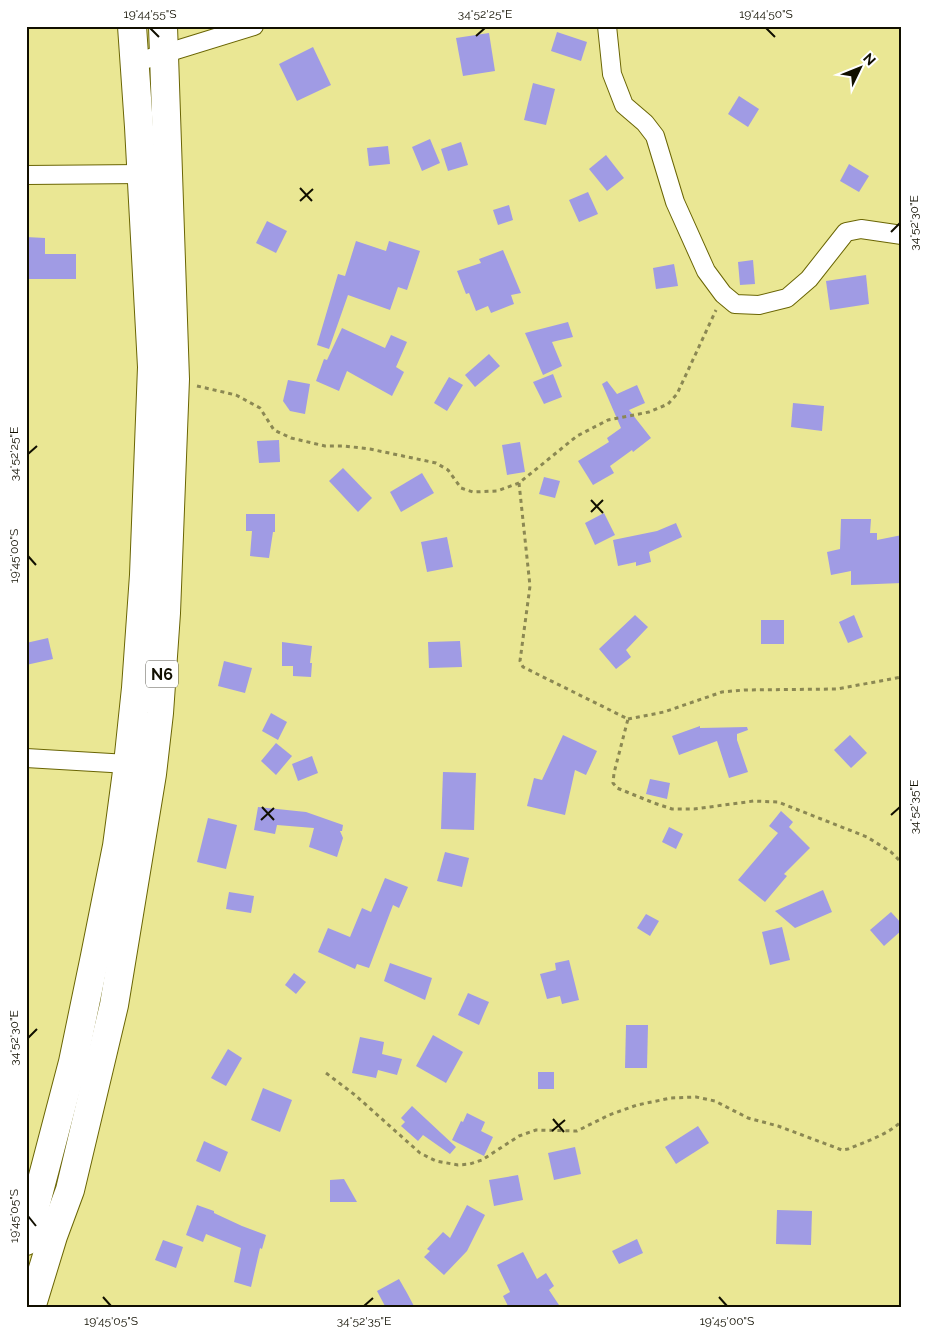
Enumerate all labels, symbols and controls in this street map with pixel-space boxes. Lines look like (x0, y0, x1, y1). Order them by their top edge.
text: 19°44'55"S (124, 7, 176, 21)
text: 34°52'25"E (458, 7, 512, 21)
text: 19°44'50"S (739, 7, 793, 21)
north arrow (836, 42, 886, 92)
text: N (860, 50, 879, 68)
text: 34°52'30"E (907, 195, 921, 251)
text: 34°52'25"E (7, 427, 21, 481)
text: 19°45'00"S (7, 529, 21, 583)
road number: N6 (146, 661, 178, 688)
text: 34°52'35"E (907, 780, 921, 834)
text: 34°52'30"E (7, 1010, 21, 1066)
text: 19°45'05"S (7, 1189, 21, 1243)
text: 19°45'05"S (84, 1314, 138, 1328)
text: 34°52'35"E (337, 1314, 391, 1328)
text: 19°45'00"S (700, 1314, 754, 1328)

